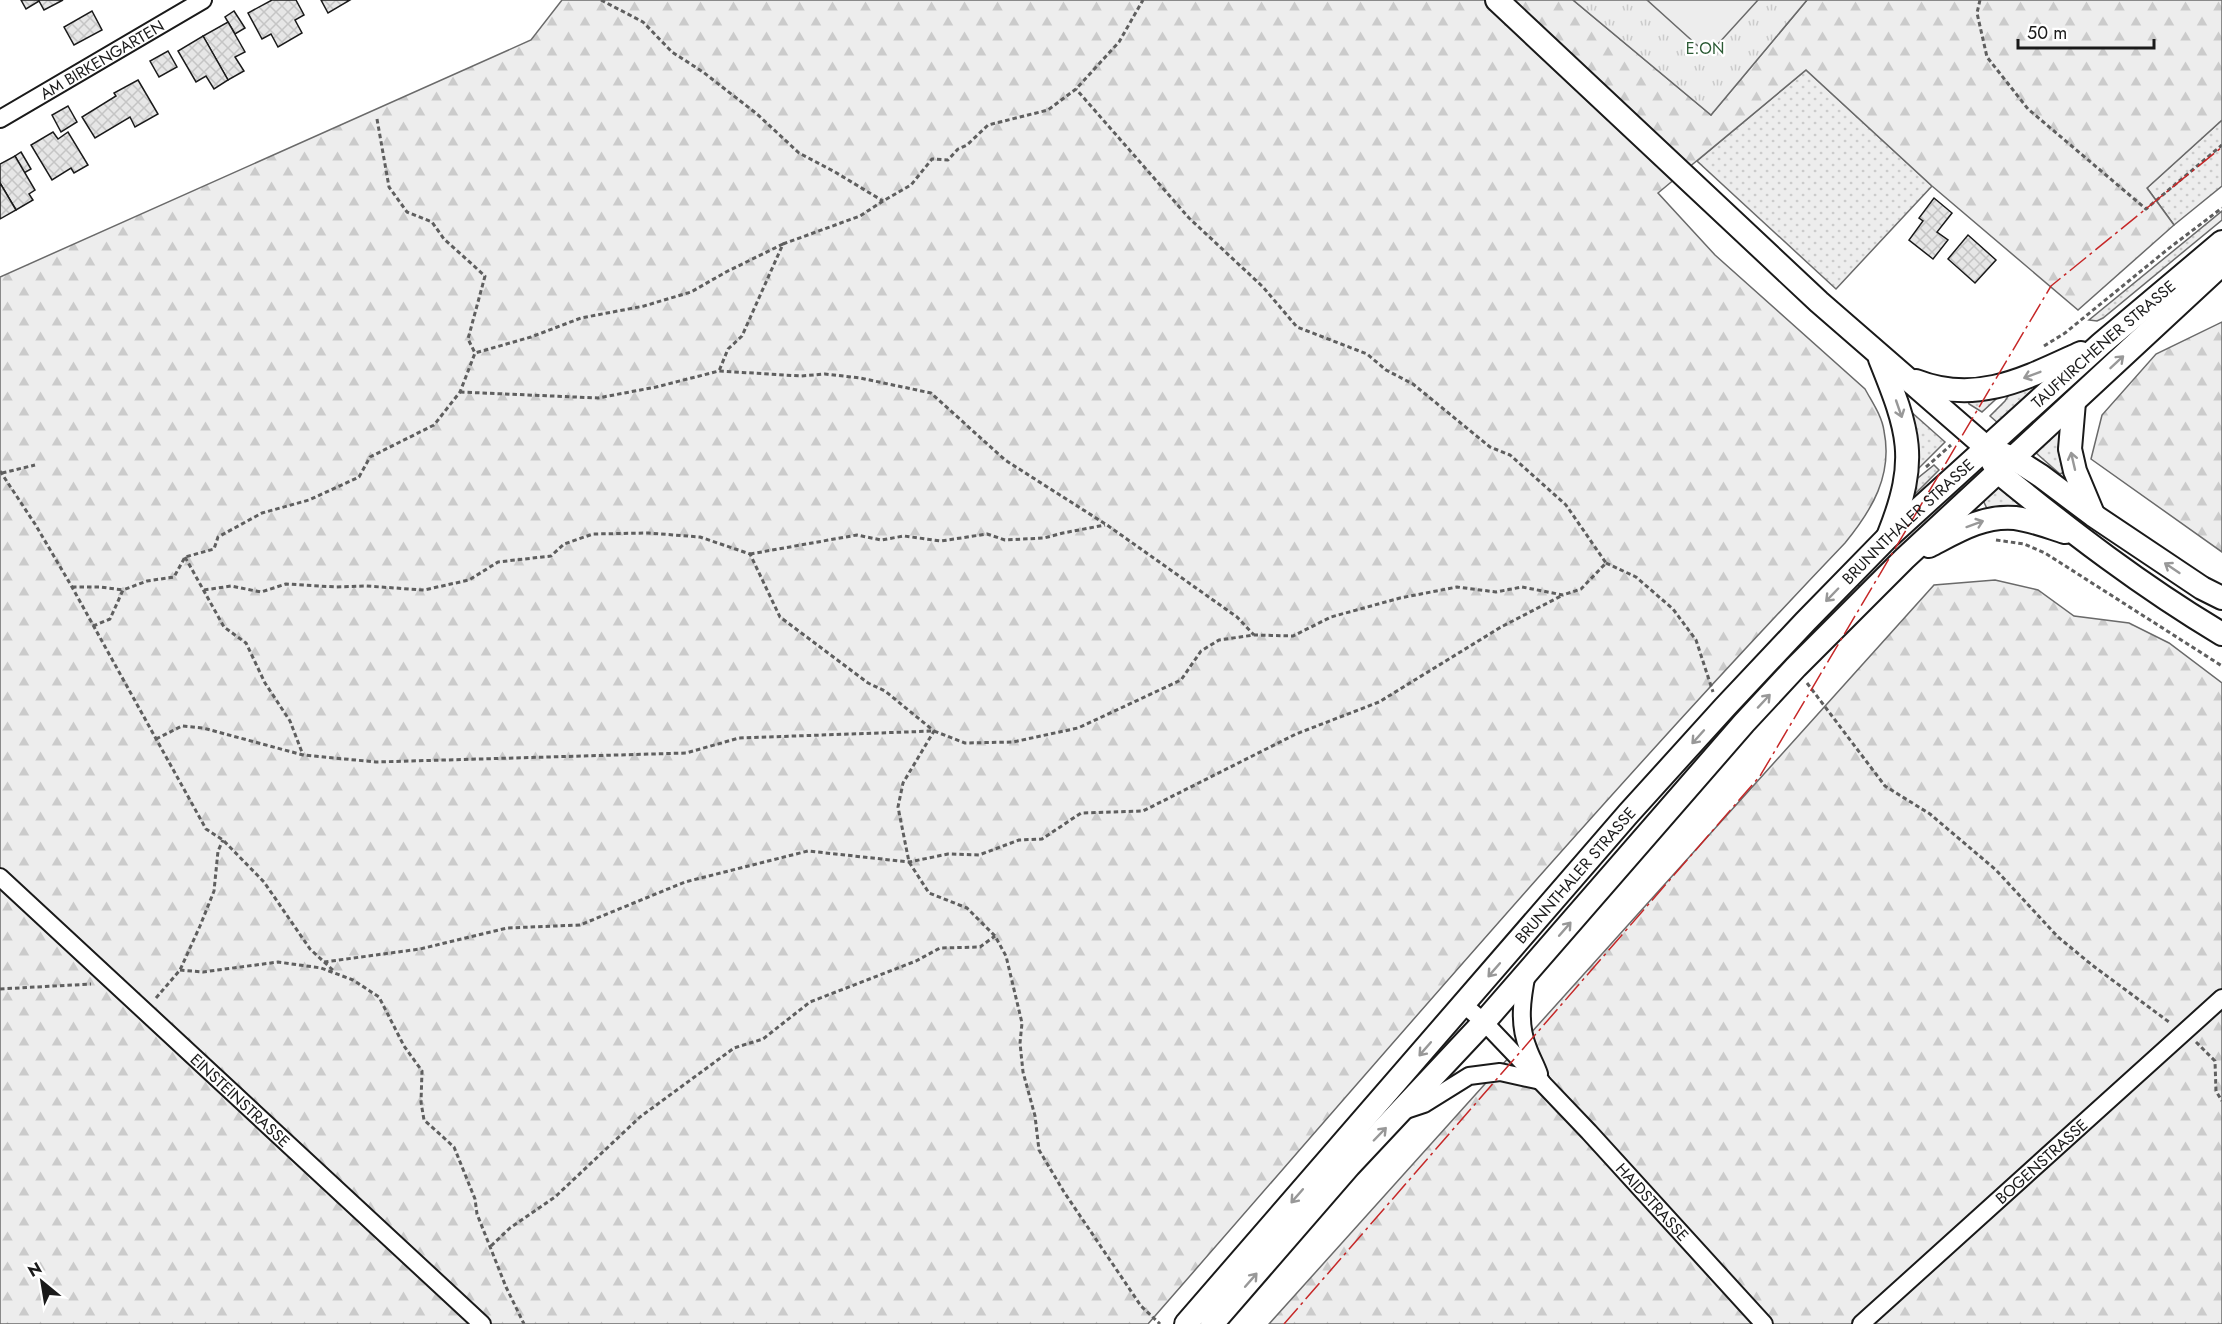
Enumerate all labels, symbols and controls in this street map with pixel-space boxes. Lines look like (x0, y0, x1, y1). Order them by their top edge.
scale bar (2018, 12, 2154, 50)
street label: AM BIRKENGARTEN (35, 14, 168, 105)
text: 50 m (2027, 20, 2067, 46)
park label: E.ON (1686, 37, 1724, 60)
street label: TAUFKIRCHENER STRASSE (2026, 275, 2180, 413)
one-way arrow (2109, 355, 2124, 369)
one-way arrow (2023, 370, 2042, 381)
one-way arrow (1895, 399, 1906, 417)
one-way arrow (2066, 451, 2078, 470)
street label: BRUNNTHALER STRASSE (1837, 453, 1979, 589)
one-way arrow (1965, 517, 1984, 528)
one-way arrow (2164, 562, 2181, 574)
one-way arrow (1824, 588, 1839, 603)
one-way arrow (1757, 694, 1771, 709)
one-way arrow (1691, 729, 1705, 744)
street label: BRUNNTHALER STRASSE (1509, 802, 1641, 948)
one-way arrow (1558, 922, 1572, 937)
one-way arrow (1487, 962, 1501, 977)
one-way arrow (1418, 1041, 1432, 1056)
street label: EINSTEINSTRASSE (186, 1048, 295, 1152)
street label: BOGENSTRASSE (1990, 1113, 2093, 1209)
one-way arrow (1373, 1127, 1387, 1142)
street label: HAIDSTRASSE (1611, 1157, 1694, 1246)
one-way arrow (1290, 1188, 1304, 1203)
north arrow (12, 1252, 72, 1312)
text: N (23, 1256, 46, 1283)
one-way arrow (1244, 1272, 1257, 1288)

